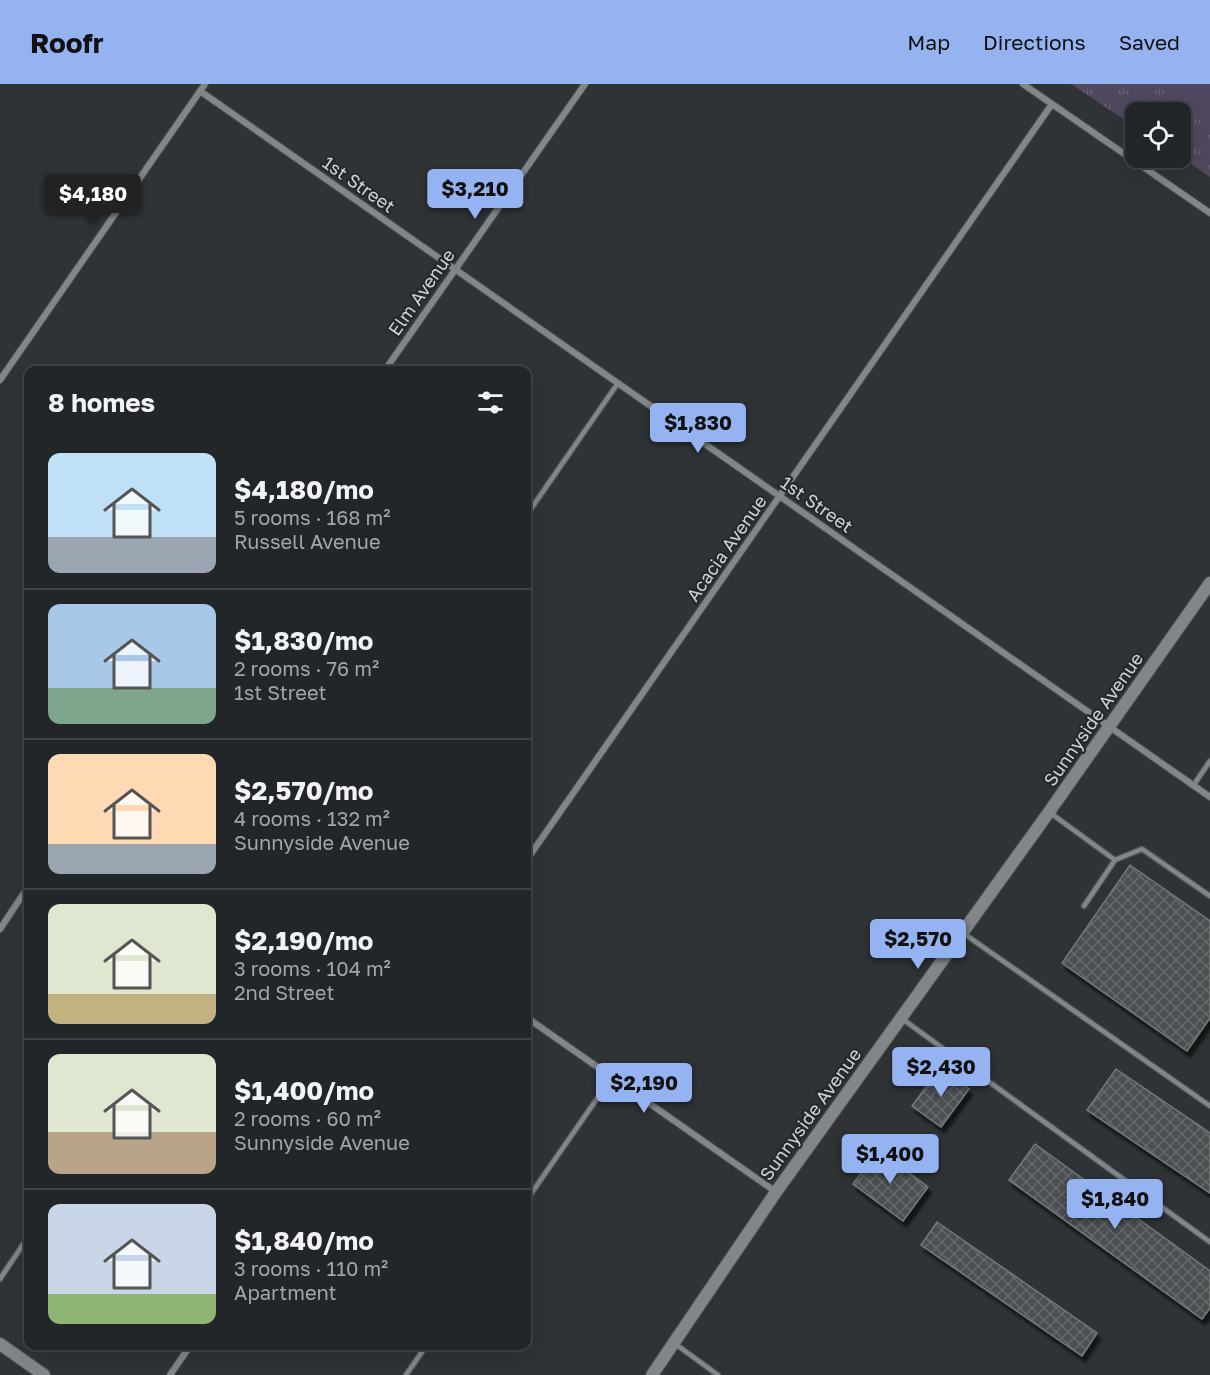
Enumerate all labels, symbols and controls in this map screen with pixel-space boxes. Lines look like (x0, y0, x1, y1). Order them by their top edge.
text: Roofr (30, 26, 104, 59)
text: Map (907, 29, 950, 55)
text: Directions (983, 29, 1086, 55)
text: Saved (1119, 29, 1180, 55)
map controls (1125, 102, 1191, 168)
button: locate (1125, 102, 1191, 168)
street label: 1st Street (319, 151, 399, 217)
pin: $3,210 (426, 169, 524, 220)
pin: $4,180 (44, 174, 142, 225)
text: $3,210 (441, 176, 509, 200)
text: $4,180 (59, 181, 127, 205)
street label: Elm Avenue (383, 244, 459, 340)
icon: filters (474, 386, 507, 419)
text: 8 homes (48, 387, 155, 418)
pin: $1,830 (649, 403, 747, 454)
text: $1,830 (664, 410, 732, 434)
street label: 1st Street (777, 471, 857, 537)
text: $4,180/mo (234, 474, 374, 505)
icon: home (96, 477, 168, 549)
street label: Acacia Avenue (681, 491, 771, 605)
text: 5 rooms · 168 m² (234, 505, 390, 529)
text: Russell Avenue (234, 529, 381, 553)
text: $1,830/mo (234, 625, 373, 656)
icon: home (96, 628, 168, 700)
street label: Sunnyside Avenue (1039, 648, 1147, 790)
text: 2 rooms · 76 m² (234, 656, 379, 680)
text: 1st Street (234, 680, 327, 704)
text: $2,570/mo (234, 775, 373, 806)
icon: home (96, 778, 168, 850)
text: 4 rooms · 132 m² (234, 806, 390, 830)
text: Sunnyside Avenue (234, 830, 410, 854)
pin: $2,570 (869, 919, 967, 970)
text: $2,190/mo (234, 925, 373, 956)
text: $2,570 (884, 926, 952, 950)
icon: home (96, 928, 168, 1000)
text: 3 rooms · 104 m² (234, 956, 391, 980)
text: 2nd Street (234, 980, 334, 1004)
street label: Sunnyside Avenue (755, 1044, 865, 1184)
pin: $2,430 (892, 1047, 990, 1098)
text: $2,430 (906, 1054, 976, 1078)
pin: $2,190 (595, 1063, 693, 1114)
text: $2,190 (610, 1070, 678, 1094)
text: $1,400/mo (234, 1075, 374, 1106)
icon: home (96, 1078, 168, 1150)
text: 2 rooms · 60 m² (234, 1106, 381, 1130)
text: Sunnyside Avenue (234, 1130, 410, 1154)
pin: $1,400 (841, 1134, 939, 1185)
text: $1,400 (856, 1141, 924, 1165)
pin: $1,840 (1066, 1179, 1164, 1230)
text: $1,840 (1081, 1186, 1149, 1210)
text: $1,840/mo (234, 1225, 374, 1256)
icon: home (96, 1228, 168, 1300)
text: 3 rooms · 110 m² (234, 1256, 388, 1280)
text: Apartment (234, 1280, 337, 1304)

